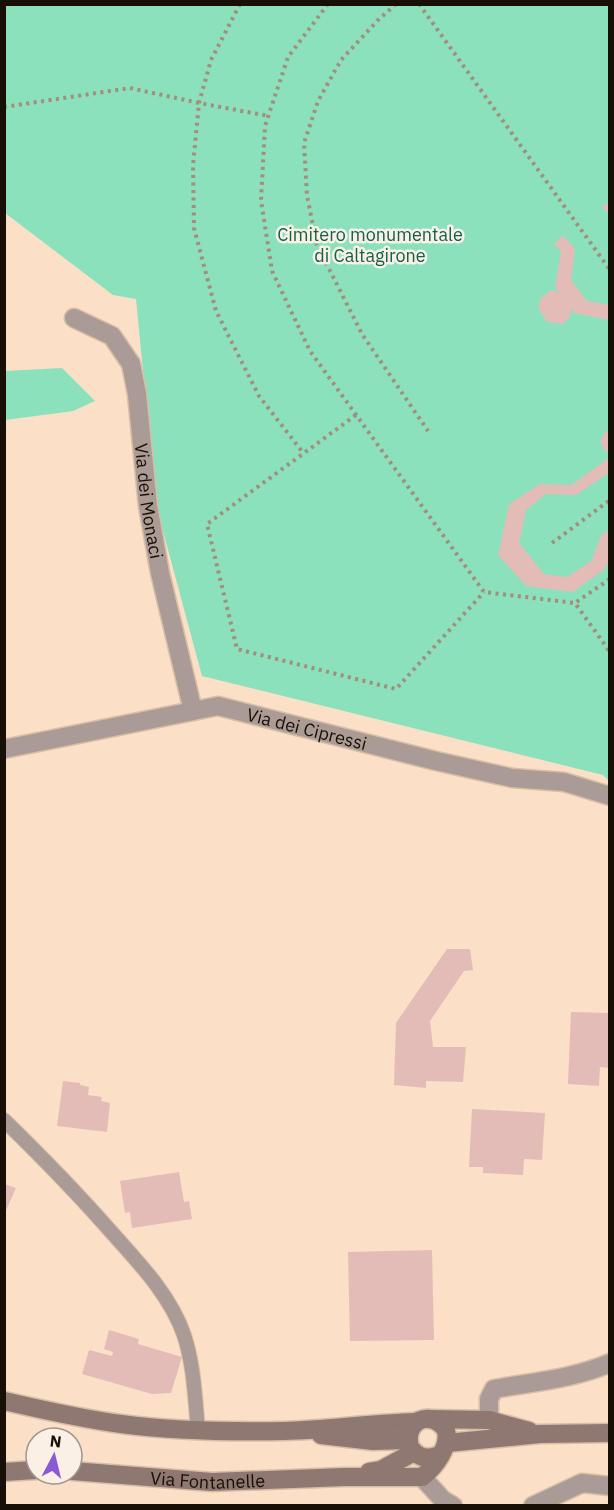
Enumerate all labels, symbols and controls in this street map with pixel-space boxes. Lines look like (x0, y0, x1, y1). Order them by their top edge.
park label: Cimitero monumentale di Caltagirone (277, 223, 463, 267)
street label: Via dei Monaci (130, 442, 169, 560)
street label: Via dei Cipressi (245, 702, 369, 755)
north arrow (24, 1426, 84, 1486)
text: N (49, 1430, 63, 1452)
street label: Via Fontanelle (149, 1466, 266, 1494)

